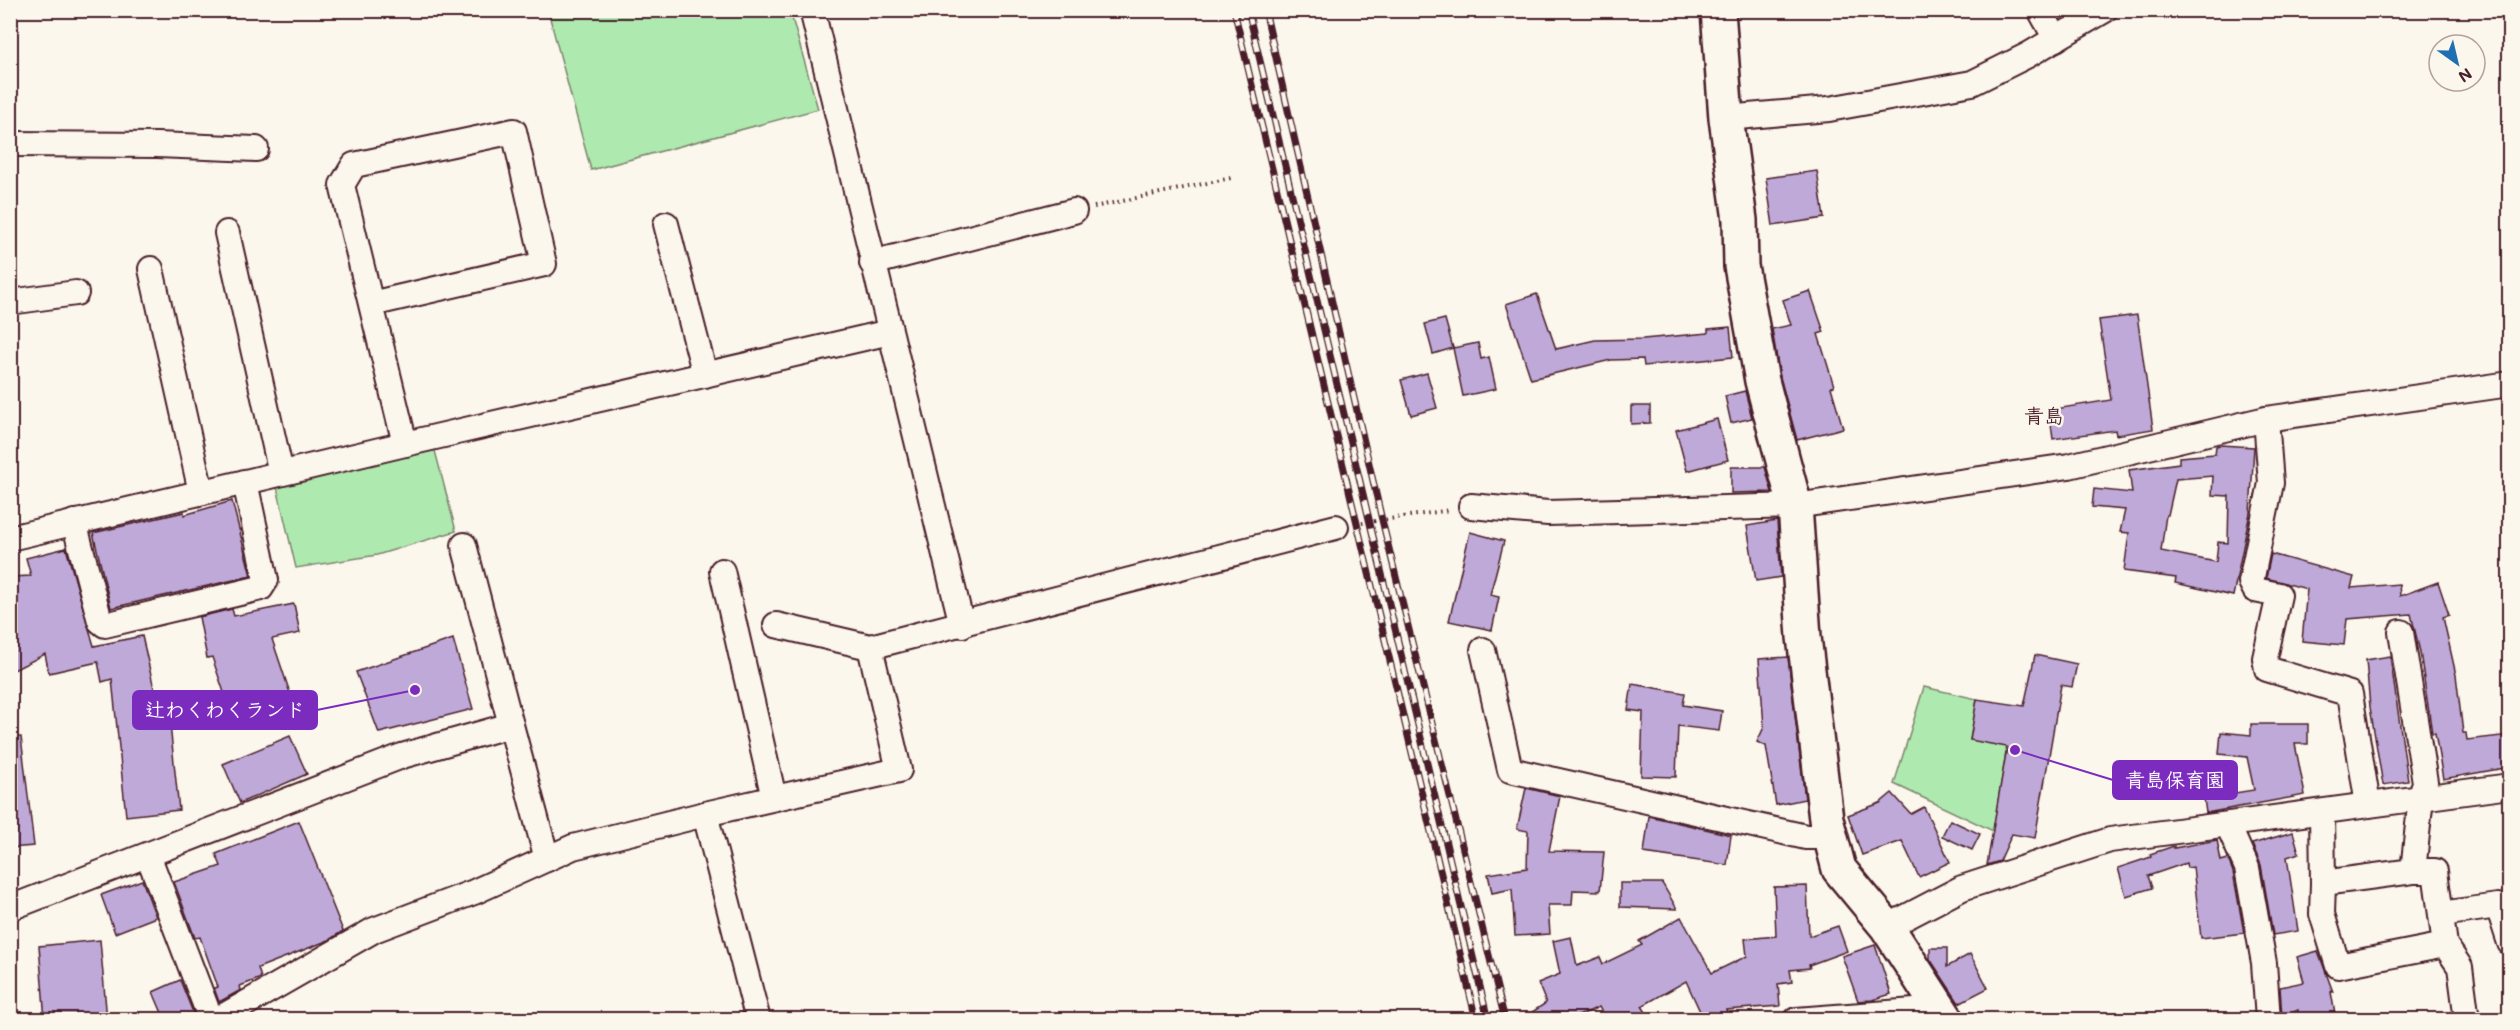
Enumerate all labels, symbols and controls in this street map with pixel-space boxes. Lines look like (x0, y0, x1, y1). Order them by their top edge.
north arrow (2427, 33, 2487, 93)
text: N (2455, 64, 2477, 88)
district label: 青島 (2024, 402, 2064, 428)
callout: 辻わくわくランド (133, 691, 317, 729)
text: 辻わくわくランド (145, 696, 305, 722)
callout: 青島保育園 (2113, 761, 2237, 799)
text: 青島保育園 (2125, 766, 2225, 792)

